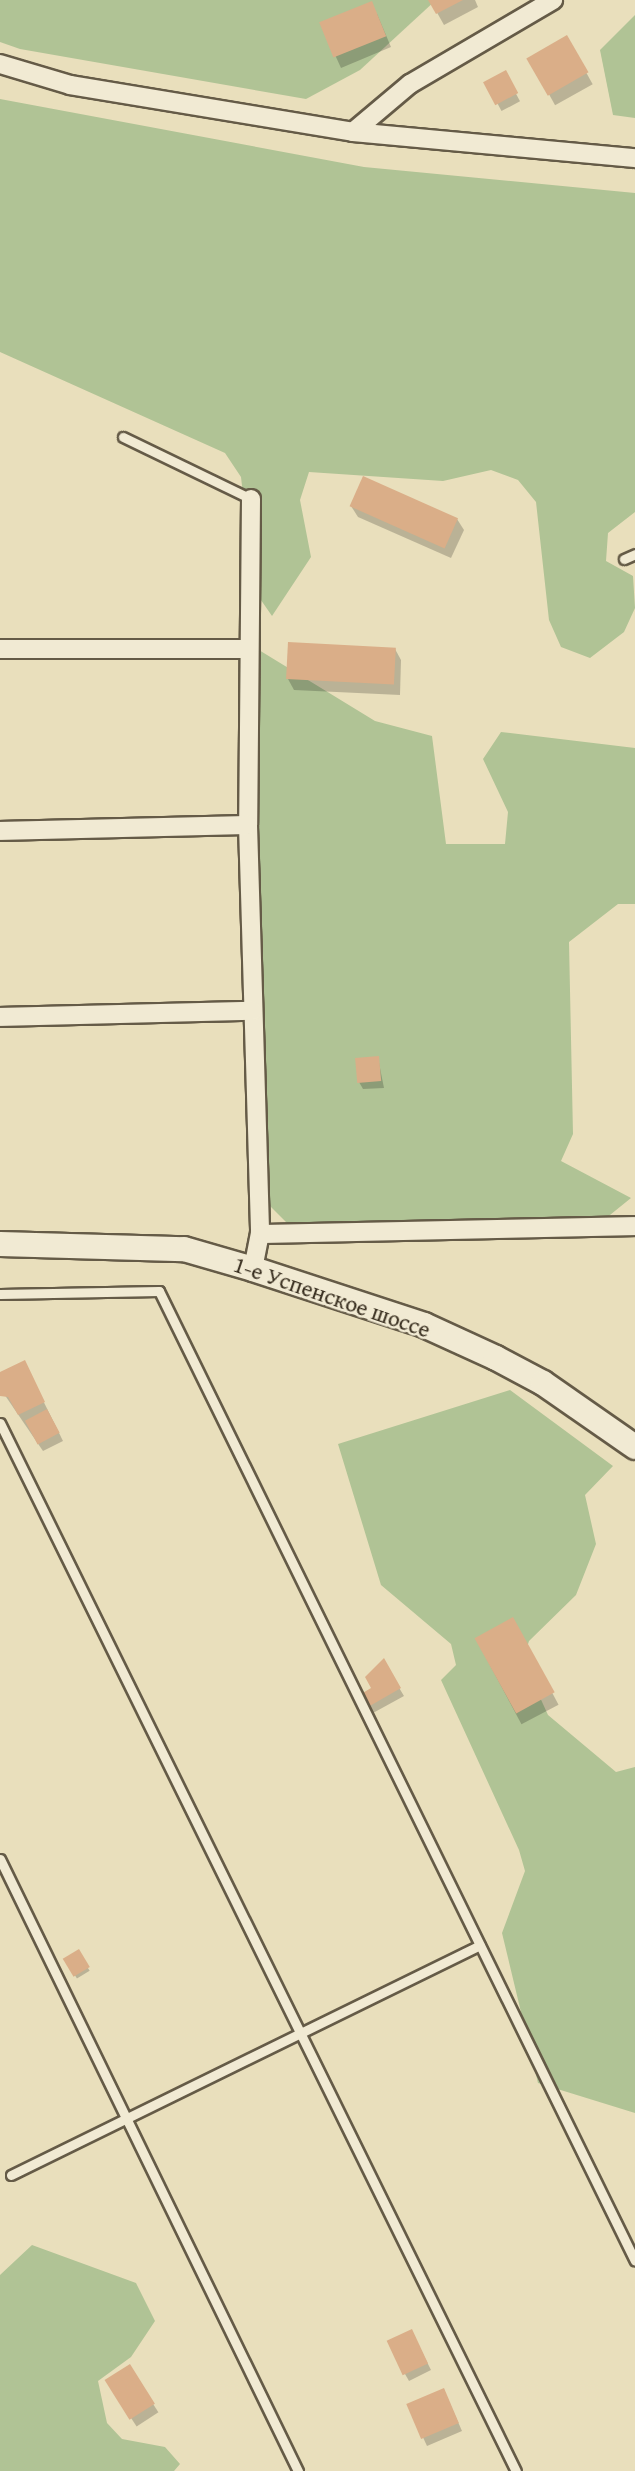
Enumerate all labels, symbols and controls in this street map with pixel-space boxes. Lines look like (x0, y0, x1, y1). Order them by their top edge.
street label: 1-е Успенское шоссе (230, 1250, 434, 1344)

